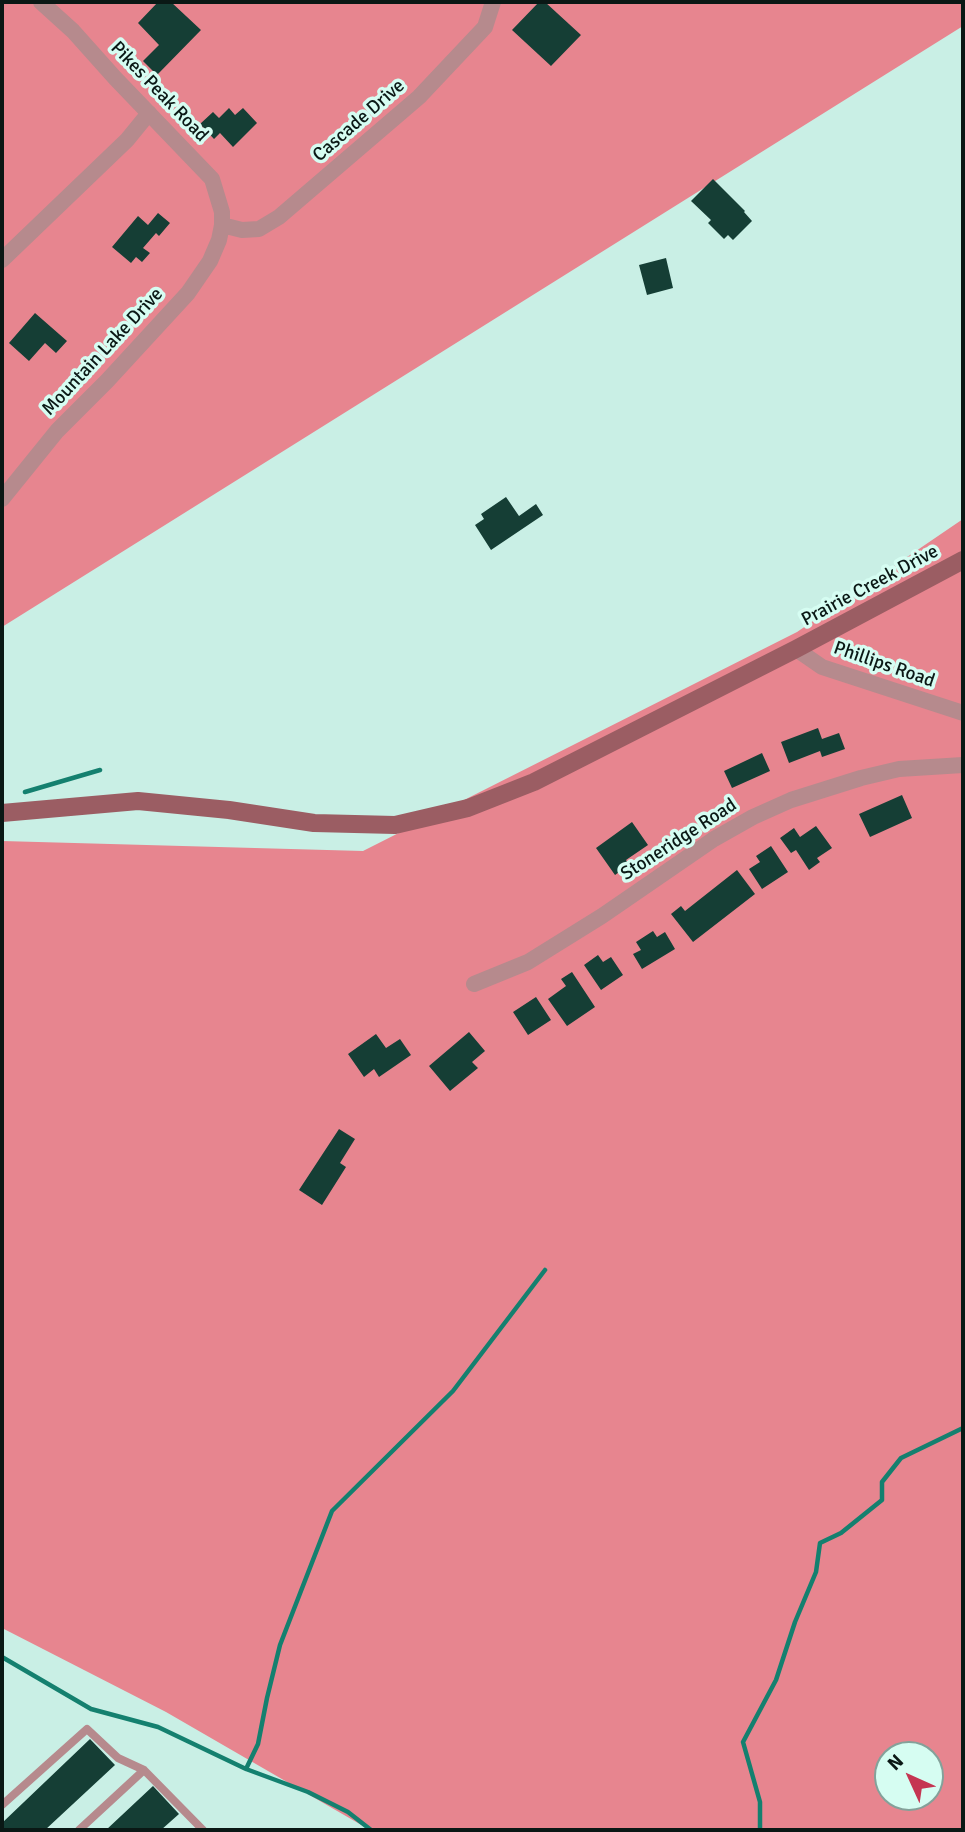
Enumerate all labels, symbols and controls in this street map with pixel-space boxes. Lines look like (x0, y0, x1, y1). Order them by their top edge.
street label: Pikes Peak Road (105, 37, 213, 147)
street label: Cascade Drive (308, 75, 410, 167)
street label: Mountain Lake Drive (38, 283, 168, 421)
street label: Prairie Creek Drive (798, 540, 942, 632)
street label: Phillips Road (830, 637, 938, 693)
street label: Stoneridge Road (617, 794, 741, 886)
north arrow (874, 1741, 944, 1811)
text: N (882, 1749, 909, 1776)

